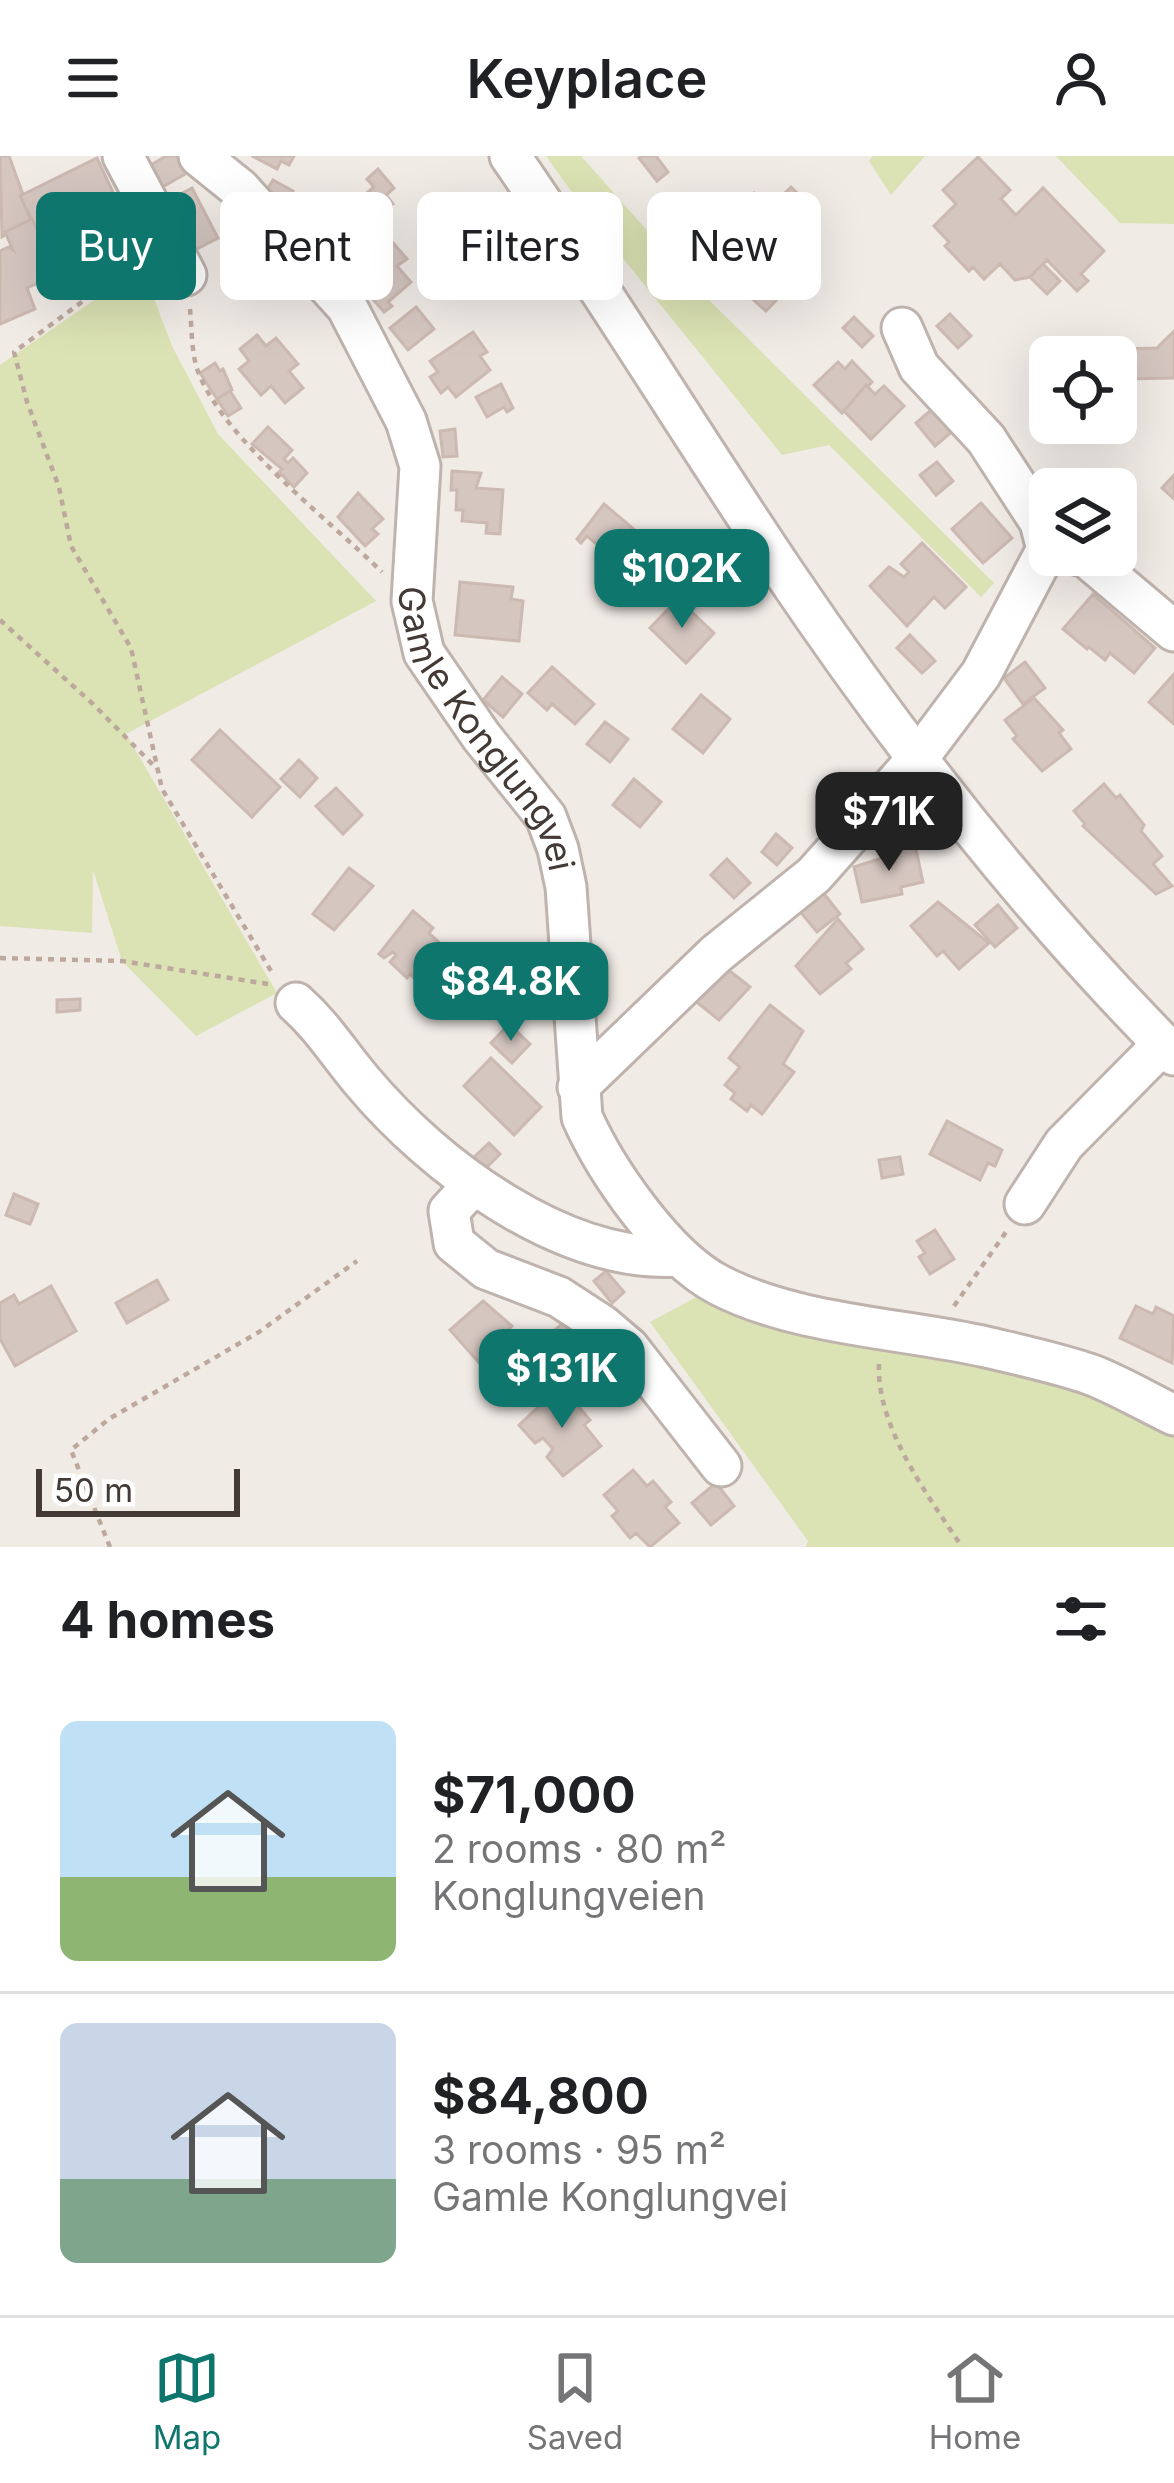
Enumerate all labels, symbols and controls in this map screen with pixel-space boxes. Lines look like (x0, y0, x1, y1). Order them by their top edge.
icon: menu (60, 45, 126, 111)
icon: person (1048, 45, 1114, 111)
text: Keyplace (467, 46, 707, 111)
chip: Buy (36, 192, 196, 300)
chip: Rent (220, 192, 393, 300)
chip: Filters (417, 192, 623, 300)
chip: New (647, 192, 821, 300)
map controls (1029, 336, 1137, 576)
button: locate (1029, 336, 1137, 444)
button: layers (1029, 468, 1137, 576)
pin: $102K (598, 529, 766, 631)
text: $102K (621, 544, 743, 591)
street label: Gamle Konglungvei (389, 585, 584, 875)
pin: $71K (818, 772, 960, 874)
text: $71K (842, 787, 936, 834)
pin: $84.8K (413, 942, 609, 1044)
text: $84.8K (440, 957, 582, 1004)
pin: $131K (478, 1329, 646, 1431)
text: $131K (506, 1344, 618, 1391)
scale bar (36, 1463, 240, 1516)
text: 50 m (54, 1470, 133, 1510)
icon: filters (1048, 1586, 1114, 1652)
text: 4 homes (60, 1589, 275, 1650)
text: $71,000 (432, 1764, 636, 1825)
icon: home (156, 1769, 300, 1913)
text: 2 rooms · 80 m² (432, 1825, 727, 1872)
text: Konglungveien (432, 1872, 706, 1919)
text: $84,800 (432, 2065, 649, 2126)
icon: home (156, 2071, 300, 2215)
text: 3 rooms · 95 m² (432, 2126, 726, 2173)
text: Gamle Konglungvei (432, 2173, 788, 2220)
tab: Map (153, 2345, 221, 2457)
tab: Saved (527, 2345, 623, 2457)
tab: Home (929, 2345, 1021, 2457)

